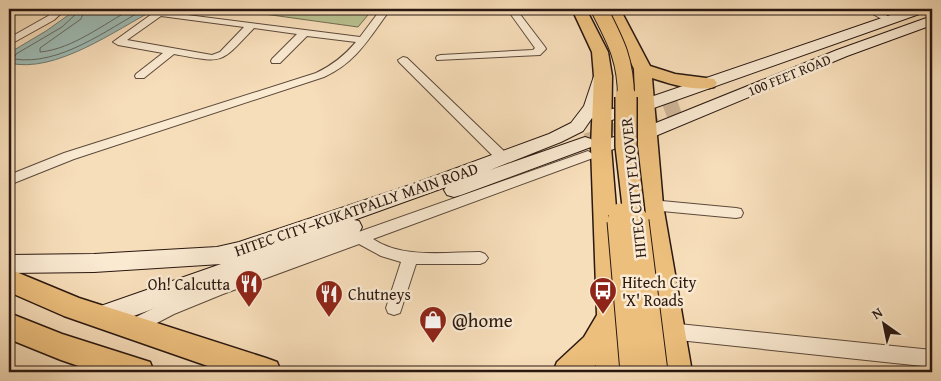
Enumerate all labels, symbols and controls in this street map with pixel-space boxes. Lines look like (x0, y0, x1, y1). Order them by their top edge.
street label: 100 FEET ROAD (744, 49, 834, 101)
street label: HITEC CITY FLYOVER (614, 116, 652, 259)
street label: HITEC CITY–KUKATPALLY MAIN ROAD (231, 156, 481, 262)
restaurant icon: Oh! Calcutta (234, 269, 264, 308)
place label: Hitech City 'X' Roads (622, 270, 696, 312)
place label: Oh! Calcutta (148, 272, 230, 296)
bus stop icon: Hitech City 'X' Roads (588, 276, 618, 315)
restaurant icon: Chutneys (314, 279, 344, 318)
place label: Chutneys (348, 282, 411, 306)
north arrow (858, 298, 908, 348)
text: N (868, 302, 887, 324)
shop icon: @home (418, 305, 448, 344)
place label: @home (452, 306, 513, 334)

